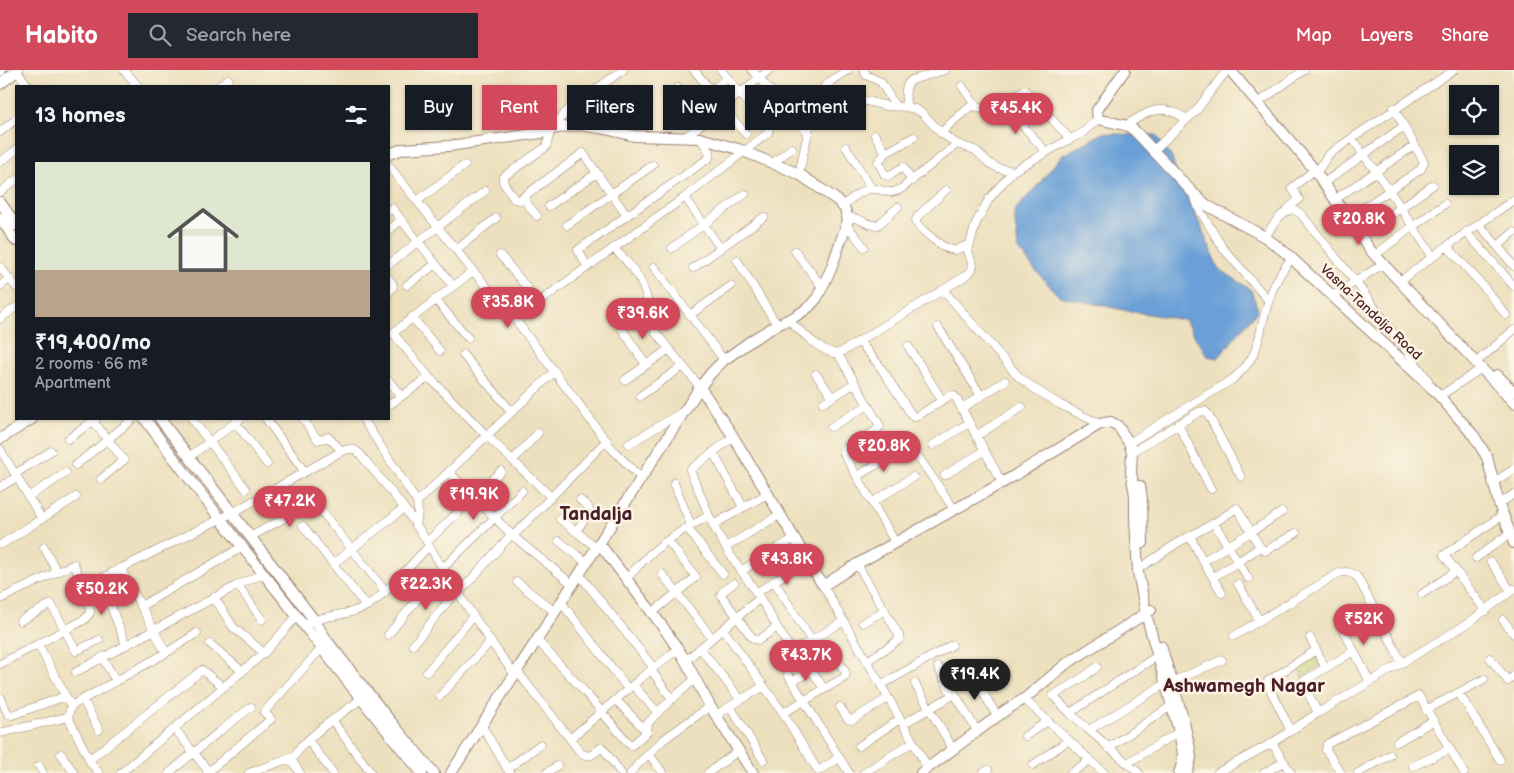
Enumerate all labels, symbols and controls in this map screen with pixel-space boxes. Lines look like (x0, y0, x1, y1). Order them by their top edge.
search box (128, 13, 478, 58)
text: Habito (25, 21, 98, 50)
icon: search (146, 21, 174, 49)
text: Search here (186, 24, 291, 47)
text: Map (1296, 25, 1332, 46)
text: Layers (1360, 25, 1413, 46)
text: Share (1441, 25, 1489, 46)
chip: Buy (405, 85, 472, 130)
chip: Rent (482, 85, 557, 130)
chip: Filters (567, 85, 653, 130)
chip: New (663, 85, 735, 130)
chip: Apartment (745, 85, 866, 130)
map controls (1449, 85, 1499, 195)
button: locate (1449, 85, 1499, 135)
pin: ₹45.4K (975, 92, 1057, 135)
text: ₹45.4K (990, 99, 1042, 118)
icon: filters (342, 101, 370, 129)
text: 13 homes (35, 103, 126, 128)
button: layers (1449, 145, 1499, 195)
icon: home (158, 195, 248, 285)
pin: ₹20.8K (1318, 204, 1400, 246)
text: ₹20.8K (1333, 210, 1385, 229)
street label: Vasna-Tandalja Road (1317, 260, 1425, 364)
pin: ₹35.8K (467, 286, 549, 329)
text: ₹35.8K (482, 293, 534, 312)
pin: ₹39.6K (602, 298, 684, 340)
text: ₹39.6K (617, 304, 669, 323)
text: ₹19,400/mo (35, 330, 151, 355)
text: 2 rooms · 66 m² (35, 355, 148, 374)
text: Apartment (35, 374, 111, 393)
pin: ₹20.8K (843, 430, 925, 473)
text: ₹20.8K (858, 437, 910, 456)
pin: ₹19.9K (433, 478, 515, 521)
text: ₹19.9K (449, 485, 499, 504)
pin: ₹47.2K (249, 486, 331, 528)
text: ₹47.2K (264, 492, 316, 511)
district label: Tandalja (560, 503, 632, 526)
pin: ₹43.8K (746, 544, 828, 586)
text: ₹43.8K (761, 550, 813, 569)
pin: ₹22.3K (385, 568, 467, 611)
pin: ₹50.2K (61, 574, 143, 616)
text: ₹22.3K (400, 575, 452, 594)
text: ₹50.2K (76, 580, 128, 599)
pin: ₹52K (1334, 604, 1394, 646)
text: ₹52K (1345, 610, 1383, 629)
pin: ₹43.7K (765, 640, 847, 682)
text: ₹43.7K (780, 646, 832, 665)
pin: ₹19.4K (934, 658, 1016, 701)
text: ₹19.4K (950, 665, 1000, 684)
district label: Ashwamegh Nagar (1162, 675, 1325, 698)

